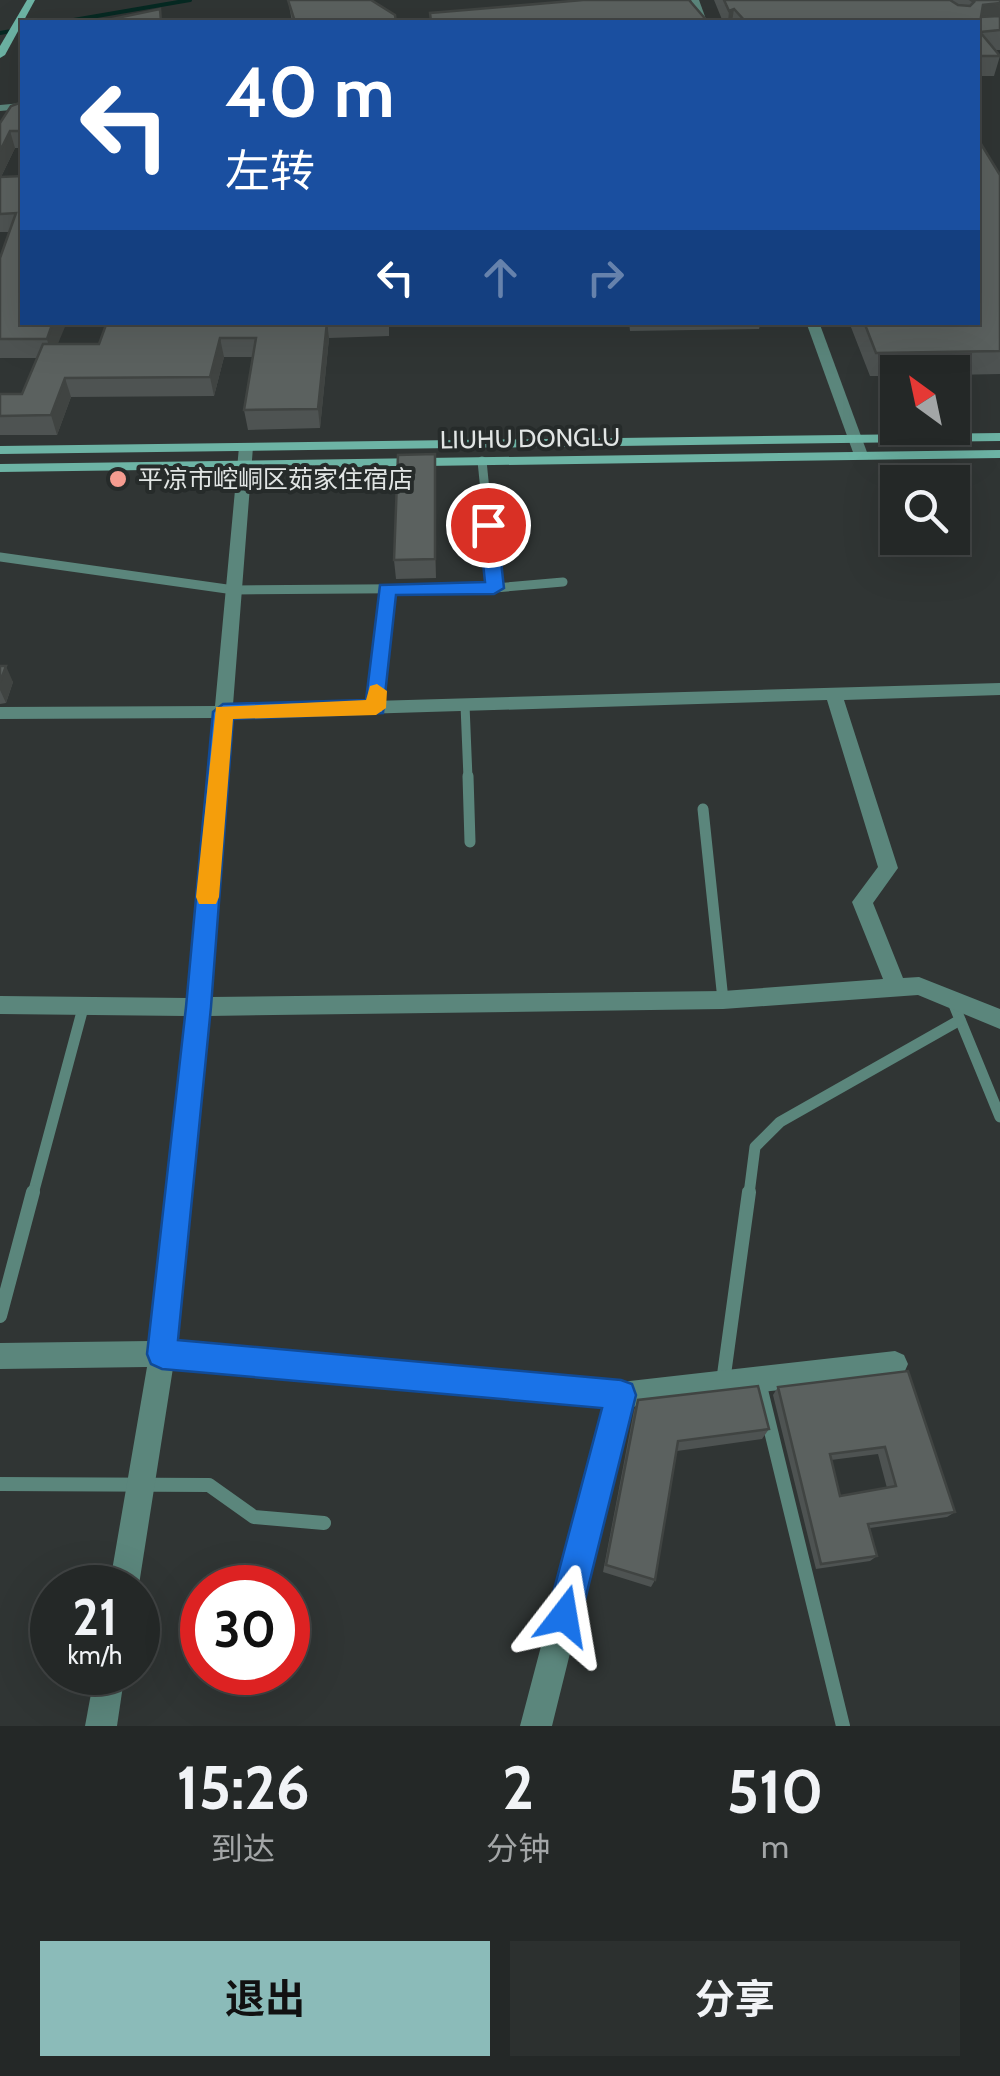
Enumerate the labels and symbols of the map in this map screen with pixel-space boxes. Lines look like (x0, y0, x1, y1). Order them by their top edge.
north arrow (880, 355, 970, 445)
street label: LIUHU DONGLU (440, 421, 620, 455)
place label: 平凉市崆峒区茹家住宿店 (138, 464, 413, 494)
marker: 平凉市崆峒区茹家住宿店 (107, 468, 129, 490)
pin (446, 483, 531, 568)
position arrow (512, 1564, 616, 1668)
speed limit sign: 30 (180, 1565, 310, 1695)

